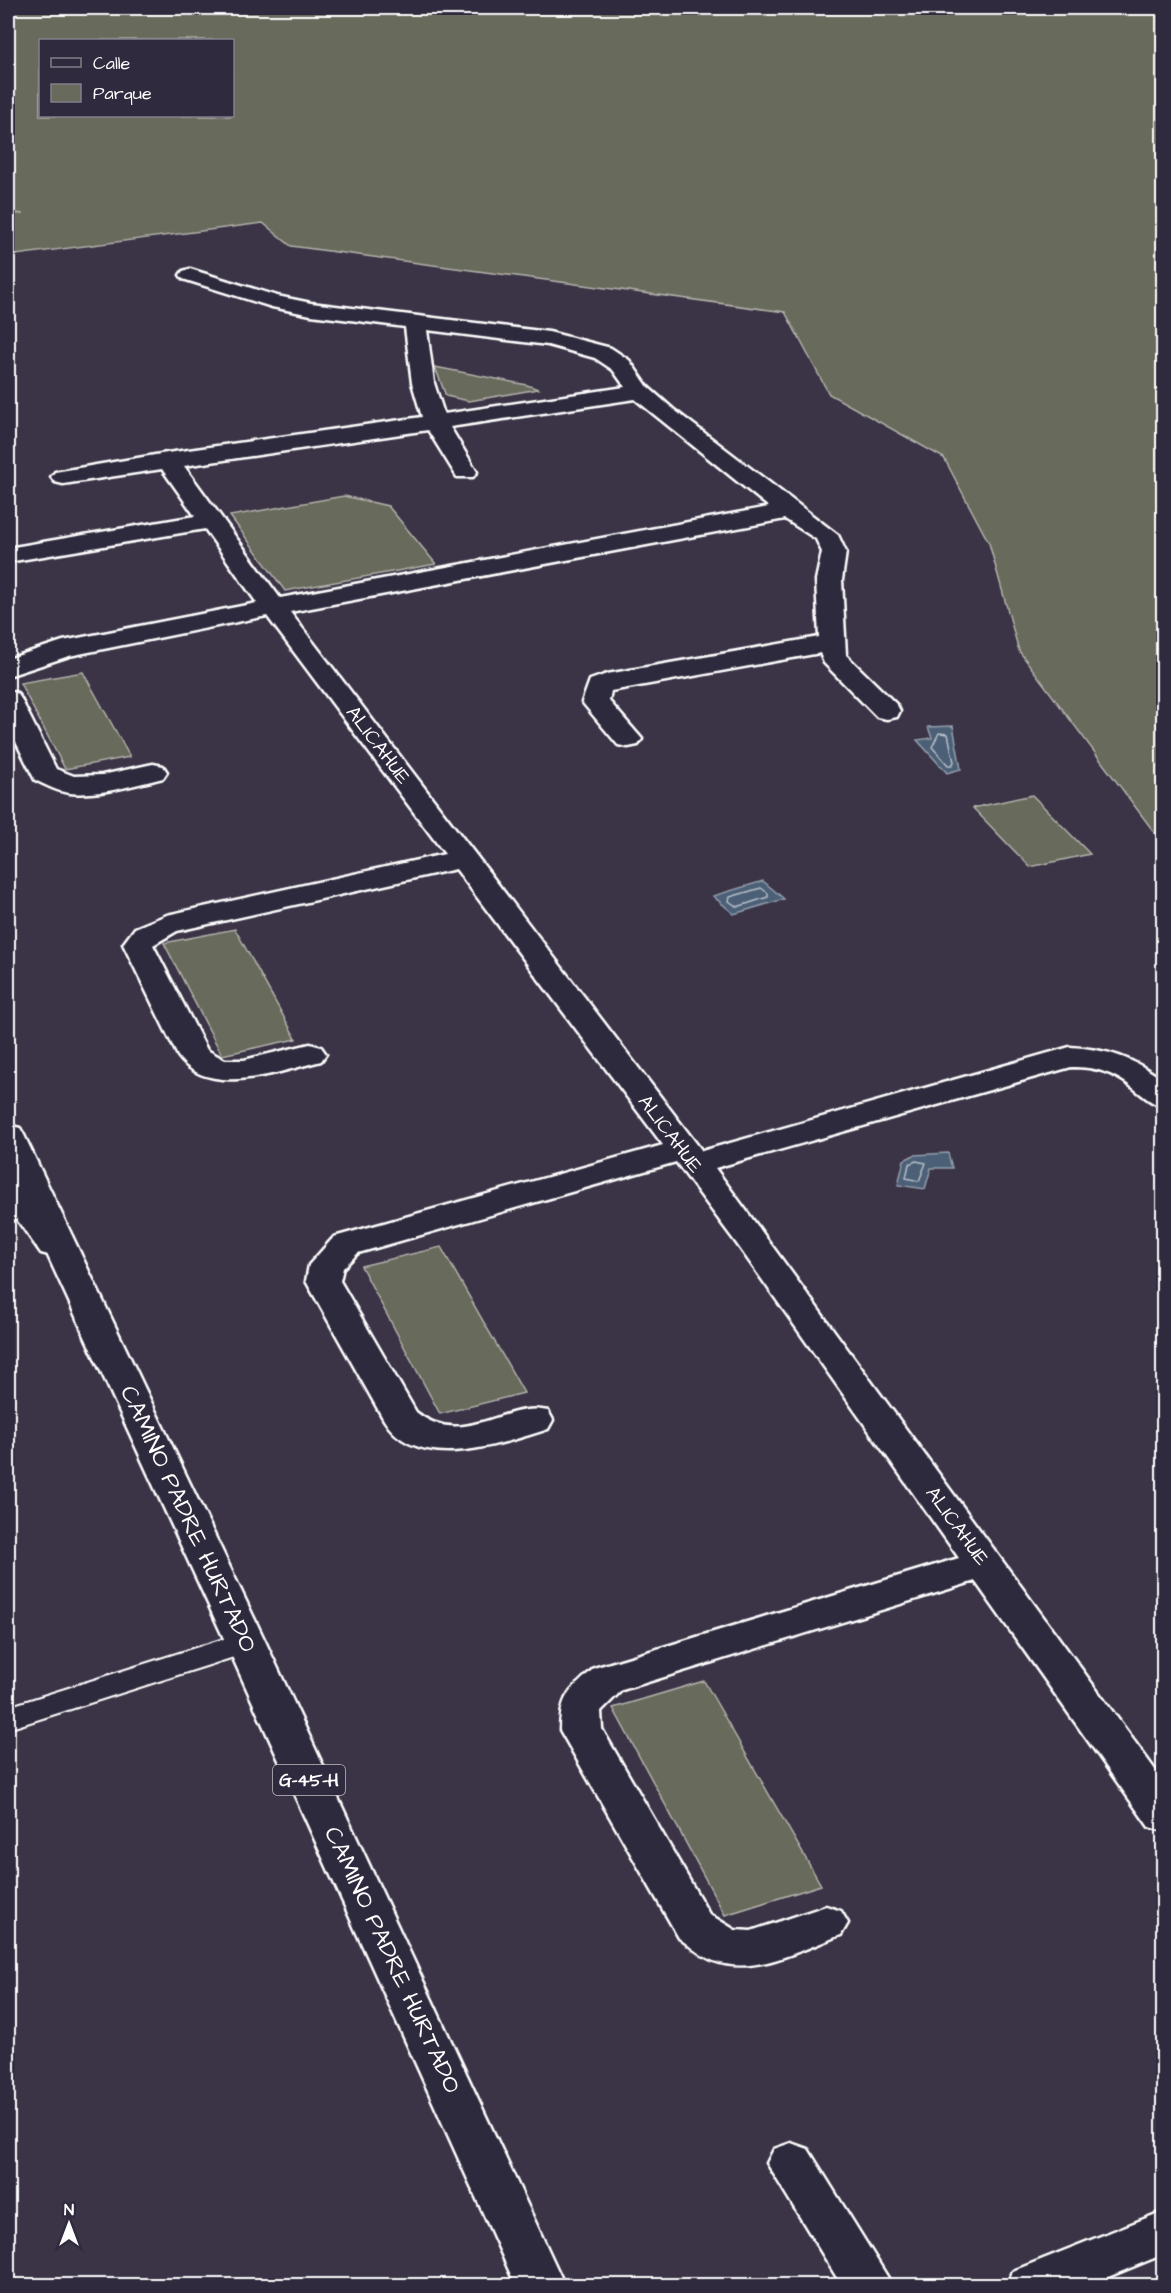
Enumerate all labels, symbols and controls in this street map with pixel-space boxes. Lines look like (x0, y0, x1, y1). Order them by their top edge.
legend (39, 39, 234, 117)
text: Calle (93, 51, 131, 76)
text: Parque (93, 81, 152, 106)
street label: ALICAHUE (339, 700, 417, 790)
street label: ALICAHUE (631, 1089, 709, 1179)
street label: CAMINO PADRE HURTADO (111, 1380, 265, 1658)
street label: ALICAHUE (919, 1481, 995, 1572)
road number: G-45-H (273, 1765, 345, 1795)
street label: CAMINO PADRE HURTADO (315, 1821, 469, 2099)
north arrow (39, 2194, 99, 2254)
text: N (64, 2199, 74, 2221)

